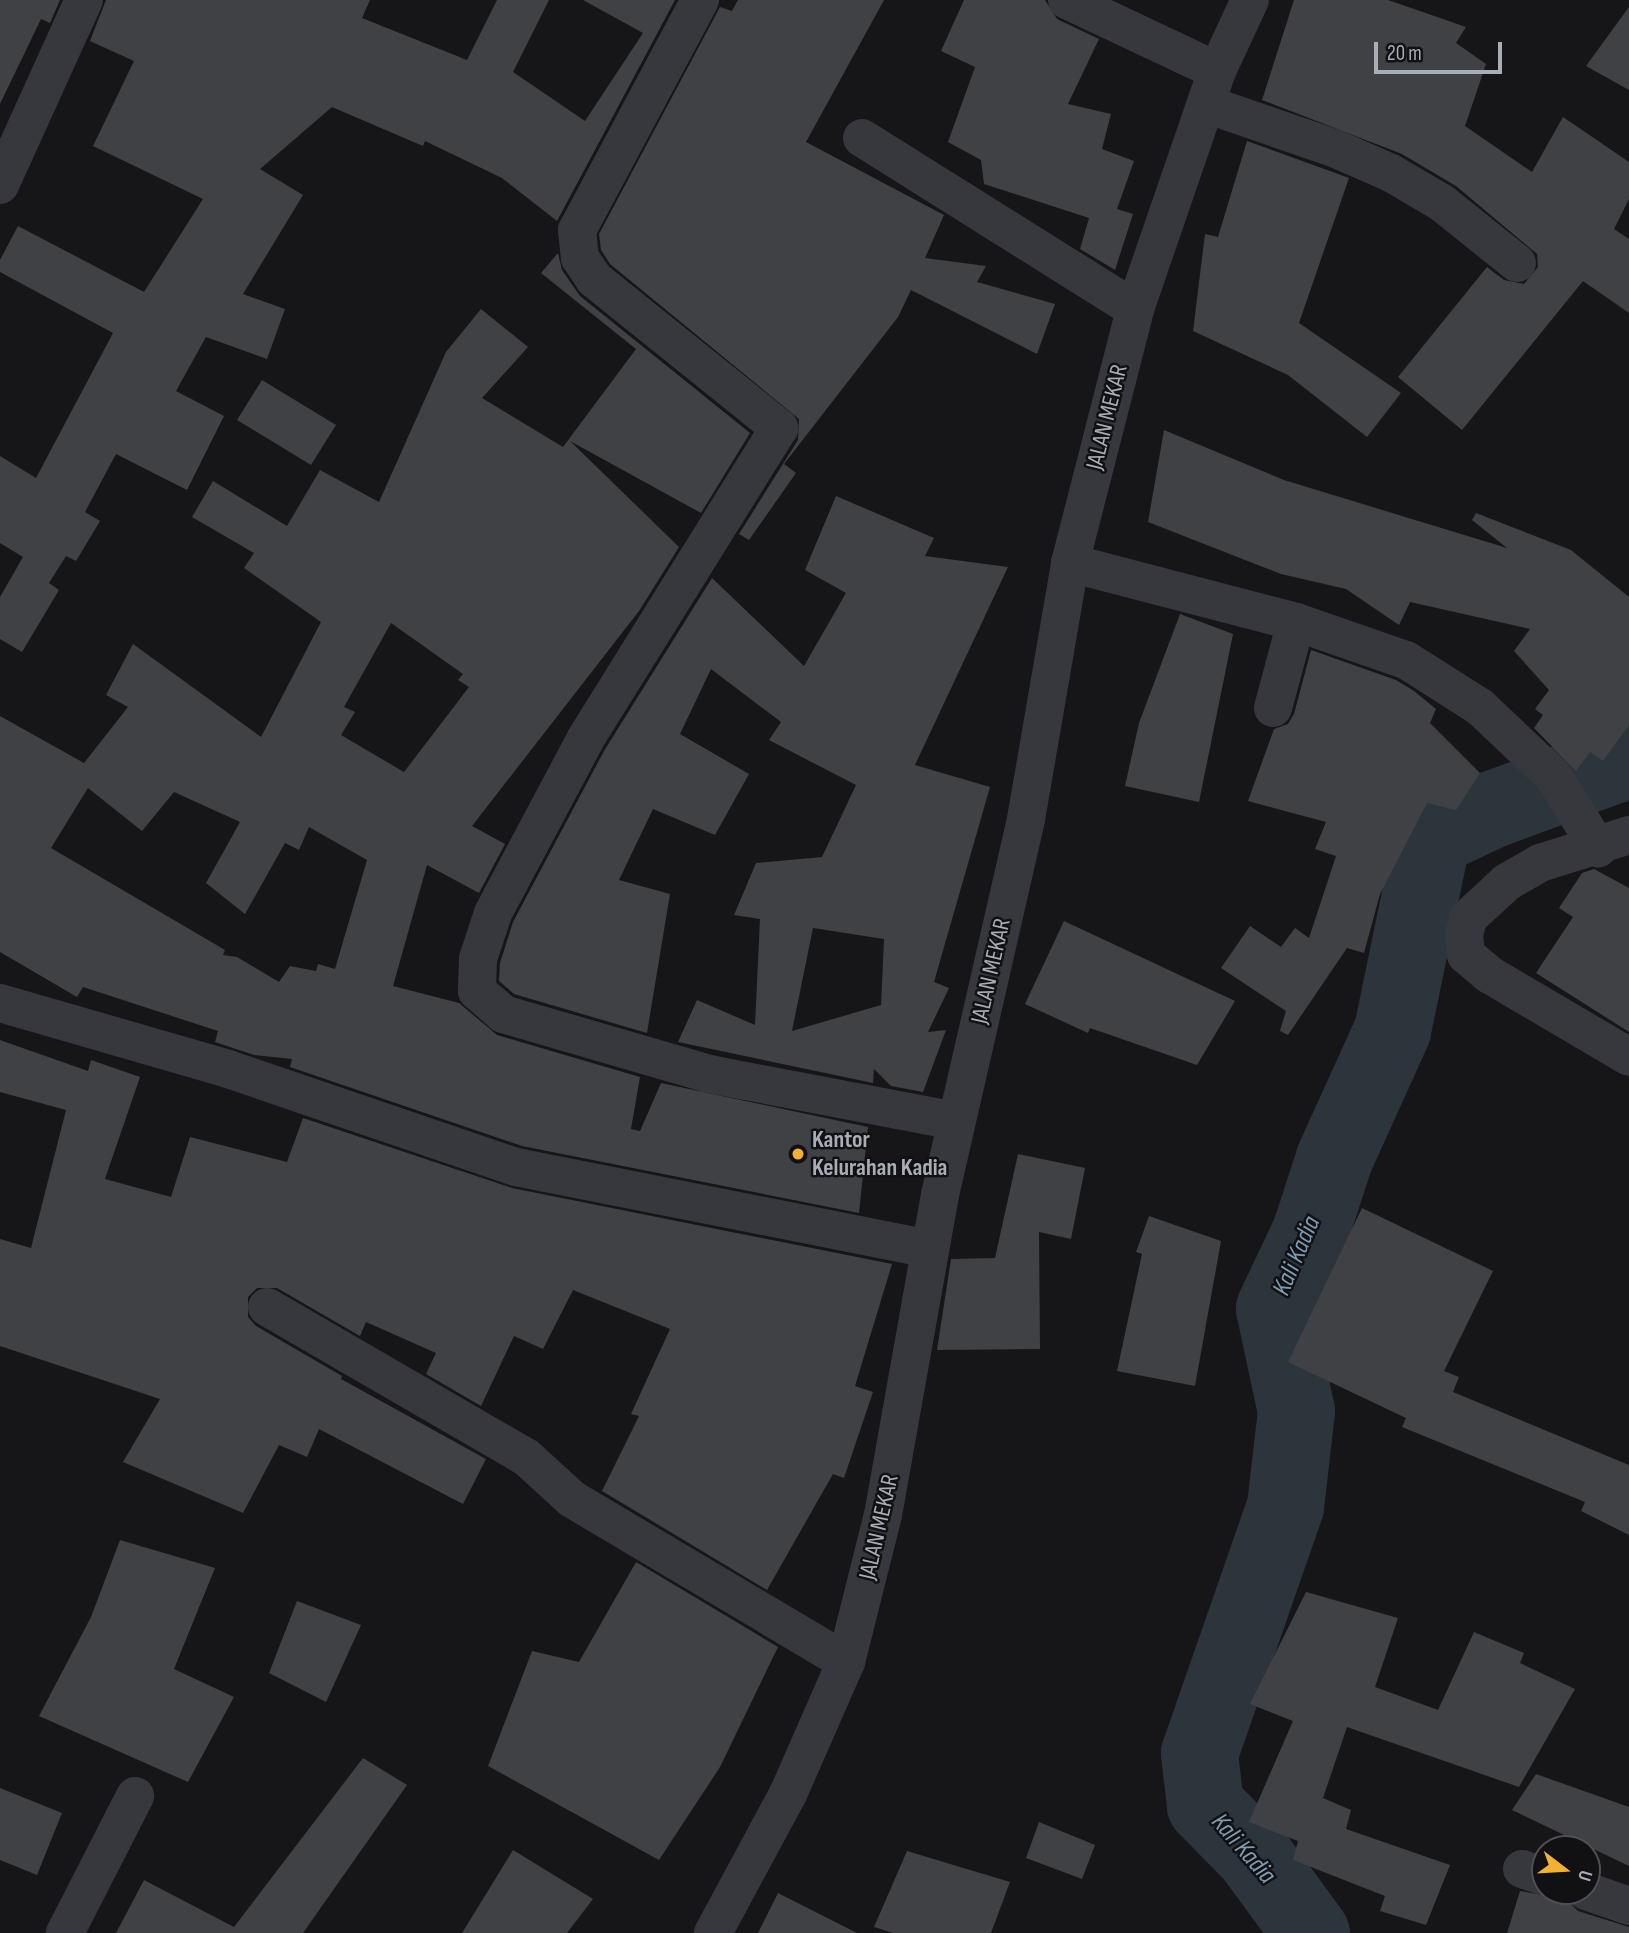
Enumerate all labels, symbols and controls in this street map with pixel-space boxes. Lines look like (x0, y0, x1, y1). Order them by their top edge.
scale bar (1377, 28, 1505, 72)
text: 20 m (1387, 41, 1422, 66)
street label: JALAN MEKAR (1080, 362, 1134, 472)
street label: JALAN MEKAR (965, 916, 1017, 1026)
place label: Kantor Kelurahan Kadia (812, 1126, 947, 1182)
marker: Kantor Kelurahan Kadia (790, 1146, 806, 1162)
water label: Kali Kadia (1266, 1212, 1328, 1300)
street label: JALAN MEKAR (853, 1472, 905, 1582)
water label: Kali Kadia (1204, 1807, 1282, 1891)
north arrow (1531, 1835, 1601, 1905)
text: U (1572, 1868, 1597, 1884)

